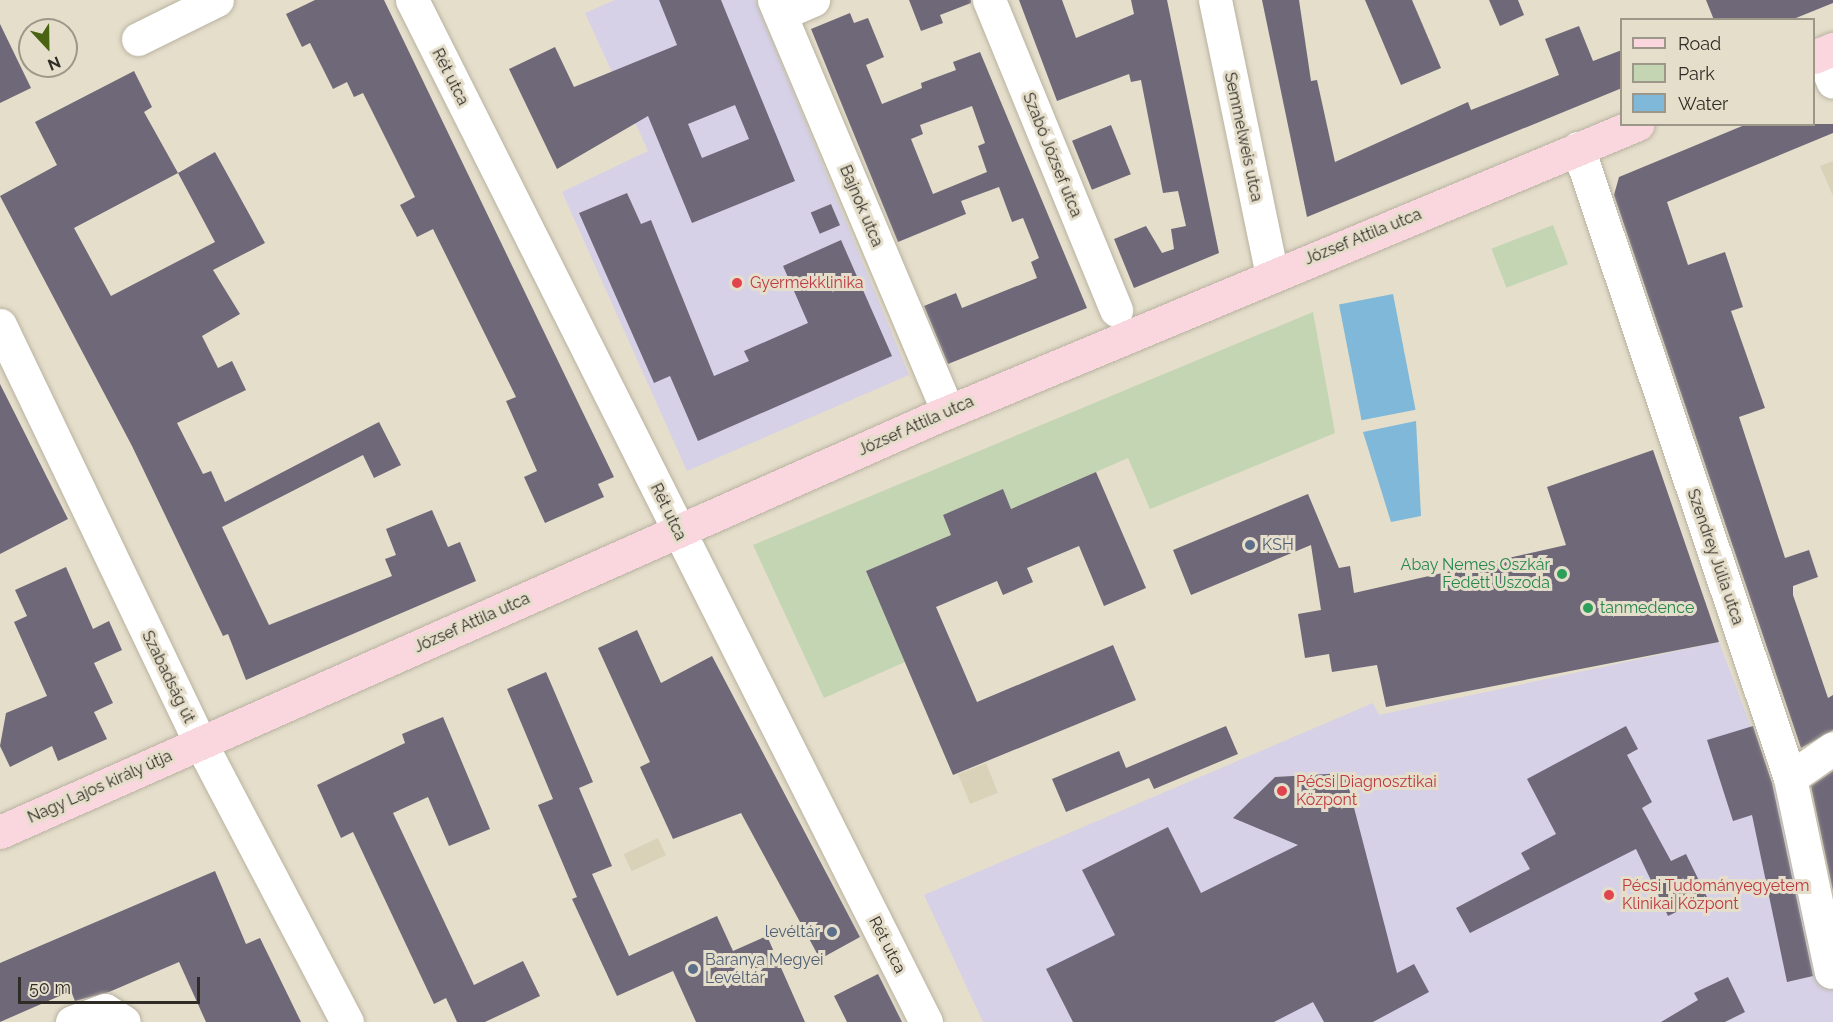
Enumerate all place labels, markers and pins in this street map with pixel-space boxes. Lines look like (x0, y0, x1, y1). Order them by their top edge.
place label: Gyermekklinika (750, 273, 864, 293)
marker: Gyermekklinika (728, 274, 746, 292)
place label: KSH (1262, 535, 1294, 555)
marker: KSH (1243, 538, 1257, 552)
place label: Abay Nemes Oszkár Fedett Uszoda (1400, 555, 1550, 593)
marker: Abay Nemes Oszkár Fedett Uszoda (1555, 567, 1569, 581)
place label: tanmedence (1600, 598, 1694, 618)
marker: tanmedence (1581, 601, 1595, 615)
place label: Pécsi Diagnosztikai Központ (1296, 772, 1437, 810)
marker: Pécsi Diagnosztikai Központ (1273, 782, 1291, 800)
place label: Pécsi Tudományegyetem Klinikai Központ (1622, 876, 1810, 914)
marker: Pécsi Tudományegyetem Klinikai Központ (1600, 886, 1618, 904)
place label: levéltár (765, 922, 820, 942)
marker: levéltár (825, 925, 839, 939)
place label: Baranya Megyei Levéltár (705, 950, 824, 988)
marker: Baranya Megyei Levéltár (686, 962, 700, 976)

